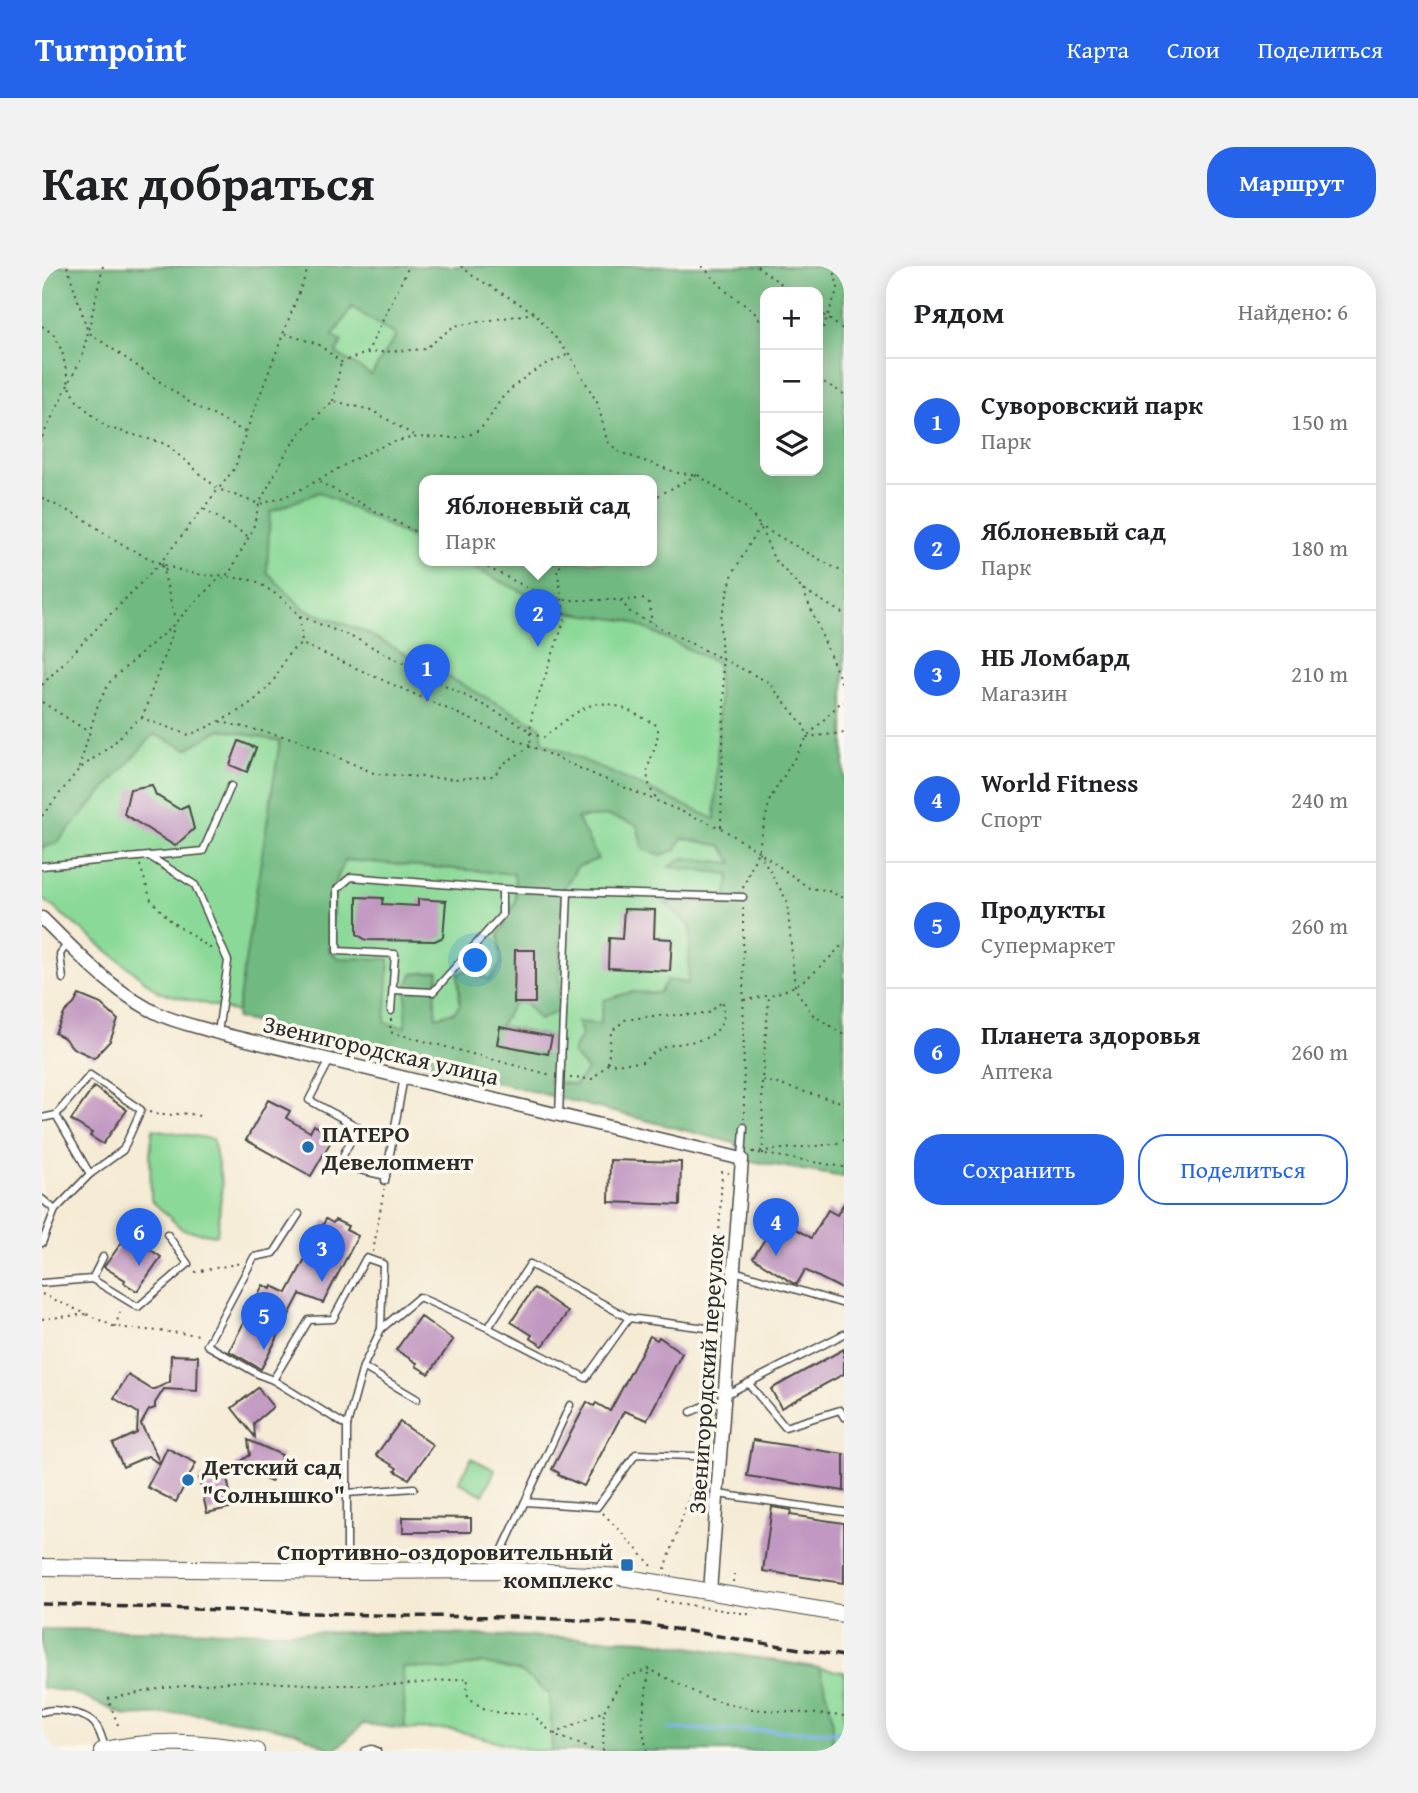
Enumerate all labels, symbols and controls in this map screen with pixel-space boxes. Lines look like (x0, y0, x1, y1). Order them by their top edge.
text: Turnpoint (35, 25, 187, 73)
text: Карта (1067, 32, 1129, 67)
text: Слои (1167, 32, 1220, 67)
text: Поделиться (1258, 32, 1383, 67)
text: Как добраться (42, 146, 375, 218)
button: Маршрут (1207, 147, 1376, 218)
map controls (760, 287, 823, 476)
button: + (760, 287, 823, 350)
text: Рядом (914, 290, 1005, 334)
text: Найдено: 6 (1238, 295, 1348, 328)
button: − (760, 350, 823, 413)
text: Суворовский парк (981, 385, 1203, 424)
text: 1 (931, 405, 943, 438)
text: 150 m (1291, 405, 1348, 438)
button: layers (760, 413, 823, 476)
text: Парк (981, 424, 1031, 457)
popup (419, 475, 657, 566)
text: Яблоневый сад (445, 485, 631, 524)
text: Яблоневый сад (981, 511, 1166, 550)
text: Парк (445, 524, 496, 557)
text: 2 (931, 531, 943, 564)
text: 180 m (1291, 531, 1348, 564)
text: Парк (981, 550, 1031, 583)
pin: 2 (515, 589, 561, 647)
text: НБ Ломбард (981, 637, 1130, 676)
pin: 1 (404, 644, 450, 702)
text: 3 (931, 657, 943, 690)
text: 210 m (1291, 657, 1348, 690)
text: Магазин (981, 676, 1068, 709)
text: World Fitness (981, 763, 1138, 802)
text: 4 (931, 783, 943, 816)
text: 240 m (1291, 783, 1348, 816)
text: Спорт (981, 802, 1042, 835)
text: Продукты (981, 889, 1106, 928)
text: 5 (931, 909, 943, 942)
text: 260 m (1291, 909, 1348, 942)
text: Супермаркет (981, 928, 1115, 961)
your location (458, 943, 492, 977)
street label: Звенигородская улица (260, 1006, 503, 1094)
text: Планета здоровья (981, 1015, 1200, 1054)
text: 6 (931, 1035, 943, 1068)
text: 260 m (1291, 1035, 1348, 1068)
text: Аптека (981, 1054, 1053, 1087)
place label: ПАТЕРО Девелопмент (321, 1116, 474, 1179)
button: Сохранить (914, 1134, 1124, 1205)
button: Поделиться (1138, 1134, 1348, 1205)
marker: ПАТЕРО Девелопмент (300, 1139, 316, 1155)
pin: 4 (753, 1198, 799, 1256)
pin: 6 (116, 1208, 162, 1266)
pin: 3 (299, 1224, 345, 1282)
street label: Звенигородский переулок (679, 1232, 733, 1515)
pin: 5 (241, 1292, 287, 1350)
place label: Детский сад "Солнышко" (201, 1449, 345, 1512)
marker: Детский сад "Солнышко" (180, 1472, 196, 1488)
place label: Спортивно-оздоровительный комплекс (277, 1534, 613, 1597)
marker: Спортивно-оздоровительный комплекс (619, 1557, 635, 1573)

